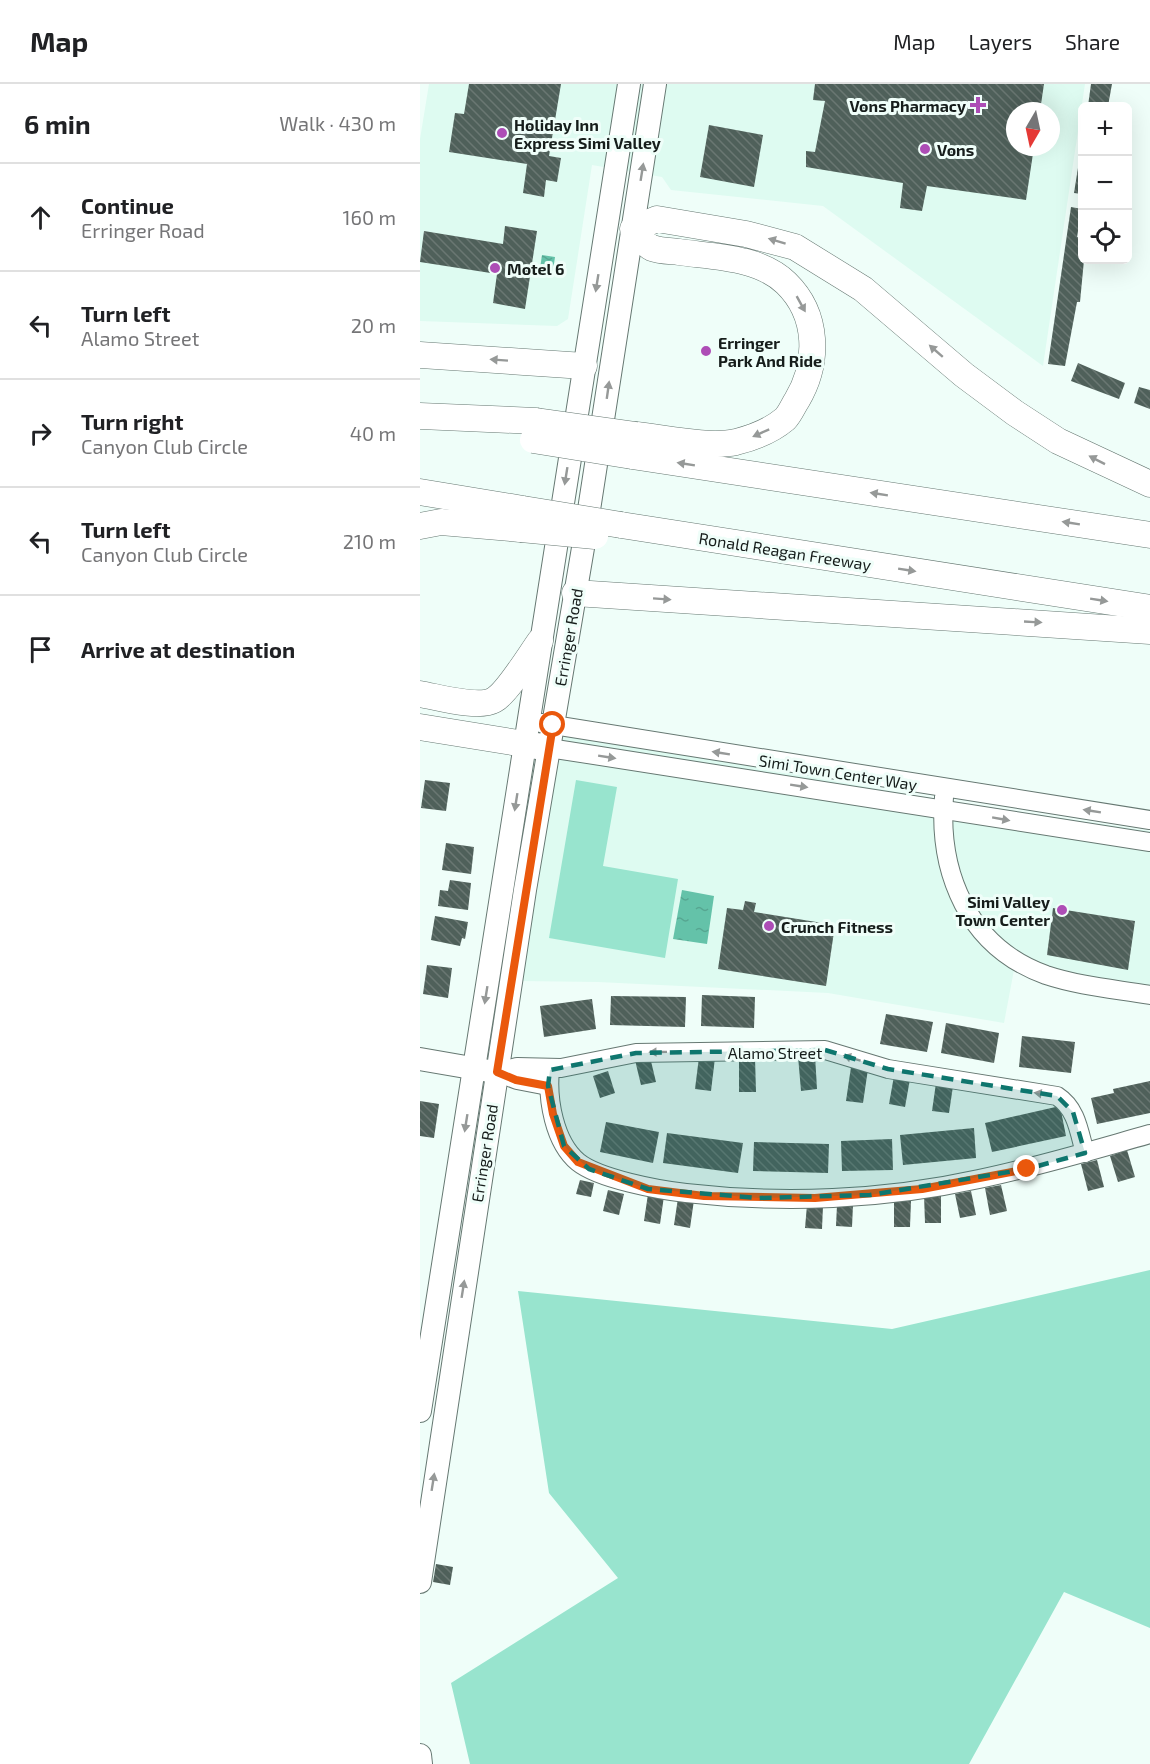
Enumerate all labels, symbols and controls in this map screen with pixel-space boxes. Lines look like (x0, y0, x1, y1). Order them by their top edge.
text: Map (30, 24, 88, 58)
text: Map (893, 29, 935, 54)
text: Layers (968, 29, 1032, 54)
text: Share (1065, 29, 1120, 54)
place label: Vons Pharmacy (849, 96, 966, 116)
marker: Vons Pharmacy (971, 98, 985, 112)
north arrow (1006, 102, 1060, 156)
map controls (1078, 102, 1132, 264)
button: + (1078, 102, 1132, 156)
text: 6 min (24, 108, 91, 139)
text: Walk · 430 m (279, 111, 396, 135)
place label: Holiday Inn Express Simi Valley (514, 115, 661, 153)
marker: Holiday Inn Express Simi Valley (495, 126, 509, 140)
place label: Vons (937, 140, 974, 159)
marker: Vons (918, 142, 932, 156)
button: − (1078, 156, 1132, 210)
one-way arrow (638, 162, 647, 181)
text: Continue (81, 192, 174, 218)
icon: ahead (24, 201, 57, 234)
text: 160 m (343, 205, 396, 229)
button: locate (1078, 210, 1132, 264)
text: Erringer Road (81, 218, 205, 242)
one-way arrow (767, 236, 785, 246)
place label: Motel 6 (507, 259, 564, 278)
marker: Motel 6 (488, 261, 502, 275)
one-way arrow (592, 274, 601, 293)
one-way arrow (796, 296, 806, 313)
text: Turn left (81, 300, 170, 326)
icon: left (24, 309, 57, 342)
text: 20 m (351, 313, 396, 337)
text: Alamo Street (81, 326, 199, 350)
place label: Erringer Park And Ride (718, 333, 822, 370)
marker: Erringer Park And Ride (699, 344, 713, 358)
one-way arrow (929, 345, 944, 358)
one-way arrow (490, 356, 509, 365)
one-way arrow (603, 380, 612, 399)
text: Turn right (81, 408, 183, 434)
icon: right (24, 417, 57, 450)
text: 40 m (350, 421, 396, 445)
one-way arrow (751, 428, 769, 438)
text: Canyon Club Circle (81, 434, 248, 458)
one-way arrow (1088, 456, 1105, 465)
one-way arrow (676, 459, 695, 468)
one-way arrow (562, 466, 571, 485)
one-way arrow (869, 489, 888, 498)
text: Turn left (81, 516, 170, 542)
one-way arrow (1062, 518, 1081, 527)
icon: left (24, 525, 57, 558)
street label: Ronald Reagan Freeway (697, 528, 873, 574)
text: 210 m (343, 529, 396, 553)
text: Canyon Club Circle (81, 542, 248, 566)
one-way arrow (897, 566, 916, 575)
street label: Erringer Road (550, 587, 586, 687)
one-way arrow (652, 594, 671, 603)
one-way arrow (1090, 596, 1109, 605)
one-way arrow (1023, 617, 1042, 627)
icon: arrive (24, 633, 57, 666)
text: Arrive at destination (81, 636, 295, 662)
route start (539, 711, 565, 737)
one-way arrow (711, 748, 730, 757)
street label: Simi Town Center Way (757, 750, 919, 794)
one-way arrow (597, 752, 616, 761)
one-way arrow (790, 781, 809, 790)
one-way arrow (511, 793, 520, 812)
one-way arrow (1083, 806, 1102, 815)
one-way arrow (991, 814, 1010, 823)
place label: Simi Valley Town Center (955, 892, 1050, 929)
marker: Simi Valley Town Center (1055, 903, 1069, 917)
place label: Crunch Fitness (781, 917, 893, 936)
marker: Crunch Fitness (762, 919, 776, 933)
one-way arrow (482, 986, 491, 1005)
street label: Alamo Street (728, 1043, 822, 1062)
one-way arrow (648, 1048, 667, 1057)
one-way arrow (843, 1053, 861, 1063)
one-way arrow (1033, 1090, 1052, 1099)
street label: Erringer Road (467, 1103, 501, 1203)
one-way arrow (461, 1114, 470, 1133)
route end (1013, 1155, 1039, 1181)
one-way arrow (459, 1280, 468, 1299)
one-way arrow (429, 1473, 438, 1492)

